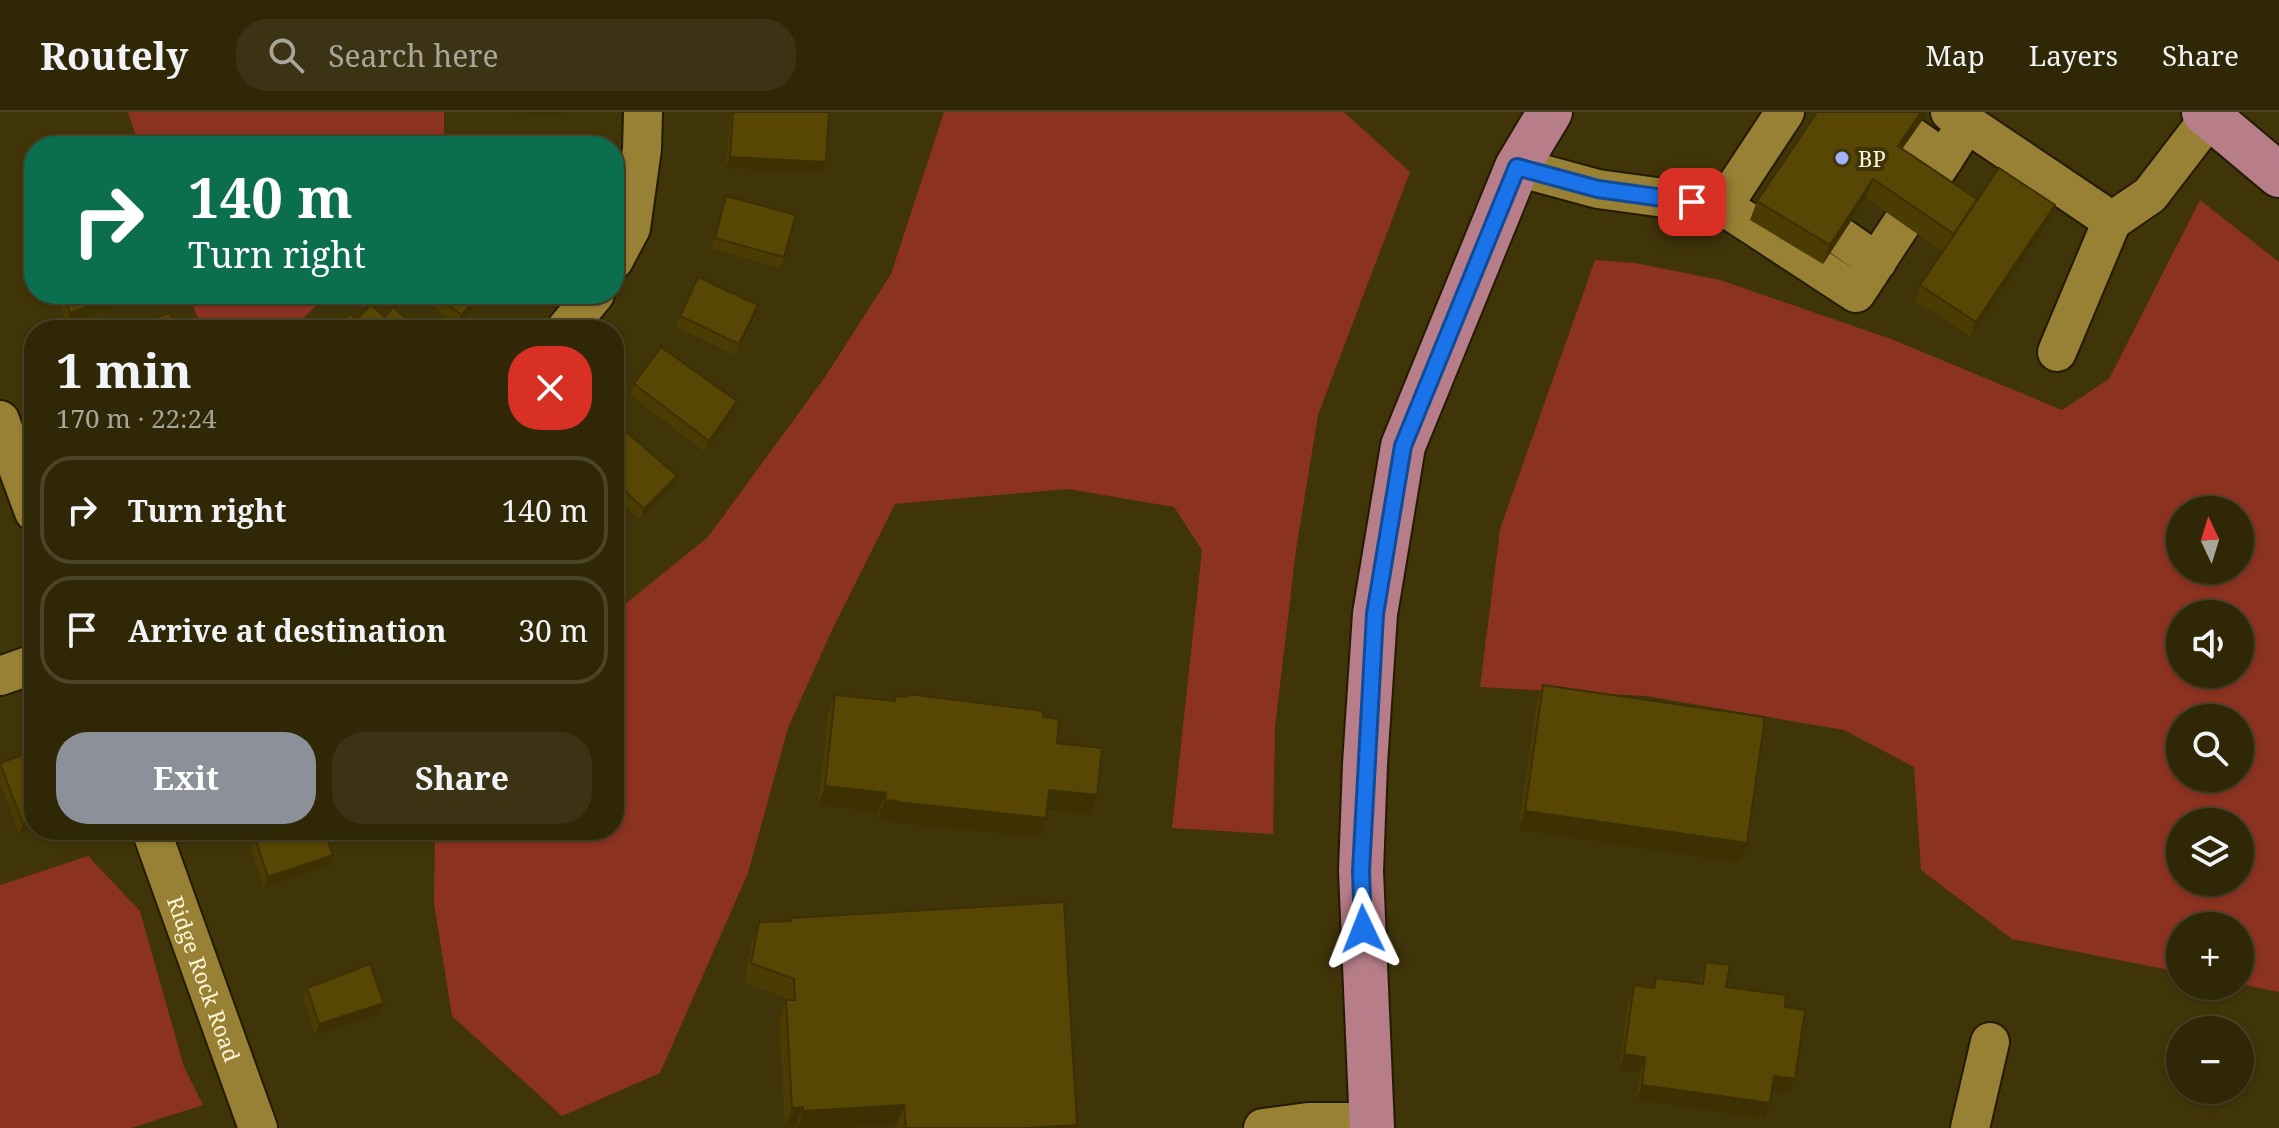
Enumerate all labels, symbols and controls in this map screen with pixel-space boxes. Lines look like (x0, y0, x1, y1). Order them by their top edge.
search box (236, 19, 796, 91)
text: Routely (40, 29, 188, 81)
icon: search (264, 33, 308, 77)
text: Search here (328, 35, 499, 76)
text: Map (1926, 36, 1985, 74)
text: Layers (2029, 36, 2118, 74)
text: Share (2162, 36, 2239, 74)
place label: BP (1858, 143, 1886, 173)
marker: BP (1833, 149, 1851, 167)
text: 140 m (188, 158, 353, 234)
icon: right (56, 168, 160, 272)
pin (1658, 168, 1726, 236)
icon: arrive (1670, 180, 1714, 224)
text: Turn right (188, 230, 366, 279)
text: 1 min (56, 337, 192, 402)
button: close (508, 346, 592, 430)
text: 170 m · 22:24 (56, 400, 217, 436)
icon: right (60, 488, 104, 532)
text: Turn right (128, 490, 286, 531)
text: 140 m (502, 490, 588, 531)
north arrow (2166, 496, 2254, 584)
map controls (2166, 496, 2254, 1104)
button: sound (2166, 600, 2254, 688)
icon: arrive (60, 608, 104, 652)
text: Arrive at destination (128, 610, 447, 651)
text: 30 m (518, 610, 588, 651)
button: search (2166, 704, 2254, 792)
button: Exit (56, 732, 316, 824)
button: Share (332, 732, 592, 824)
button: layers (2166, 808, 2254, 896)
position arrow (1321, 887, 1405, 971)
street label: Ridge Rock Road (161, 892, 248, 1066)
button: + (2166, 912, 2254, 1000)
button: − (2166, 1016, 2254, 1104)

